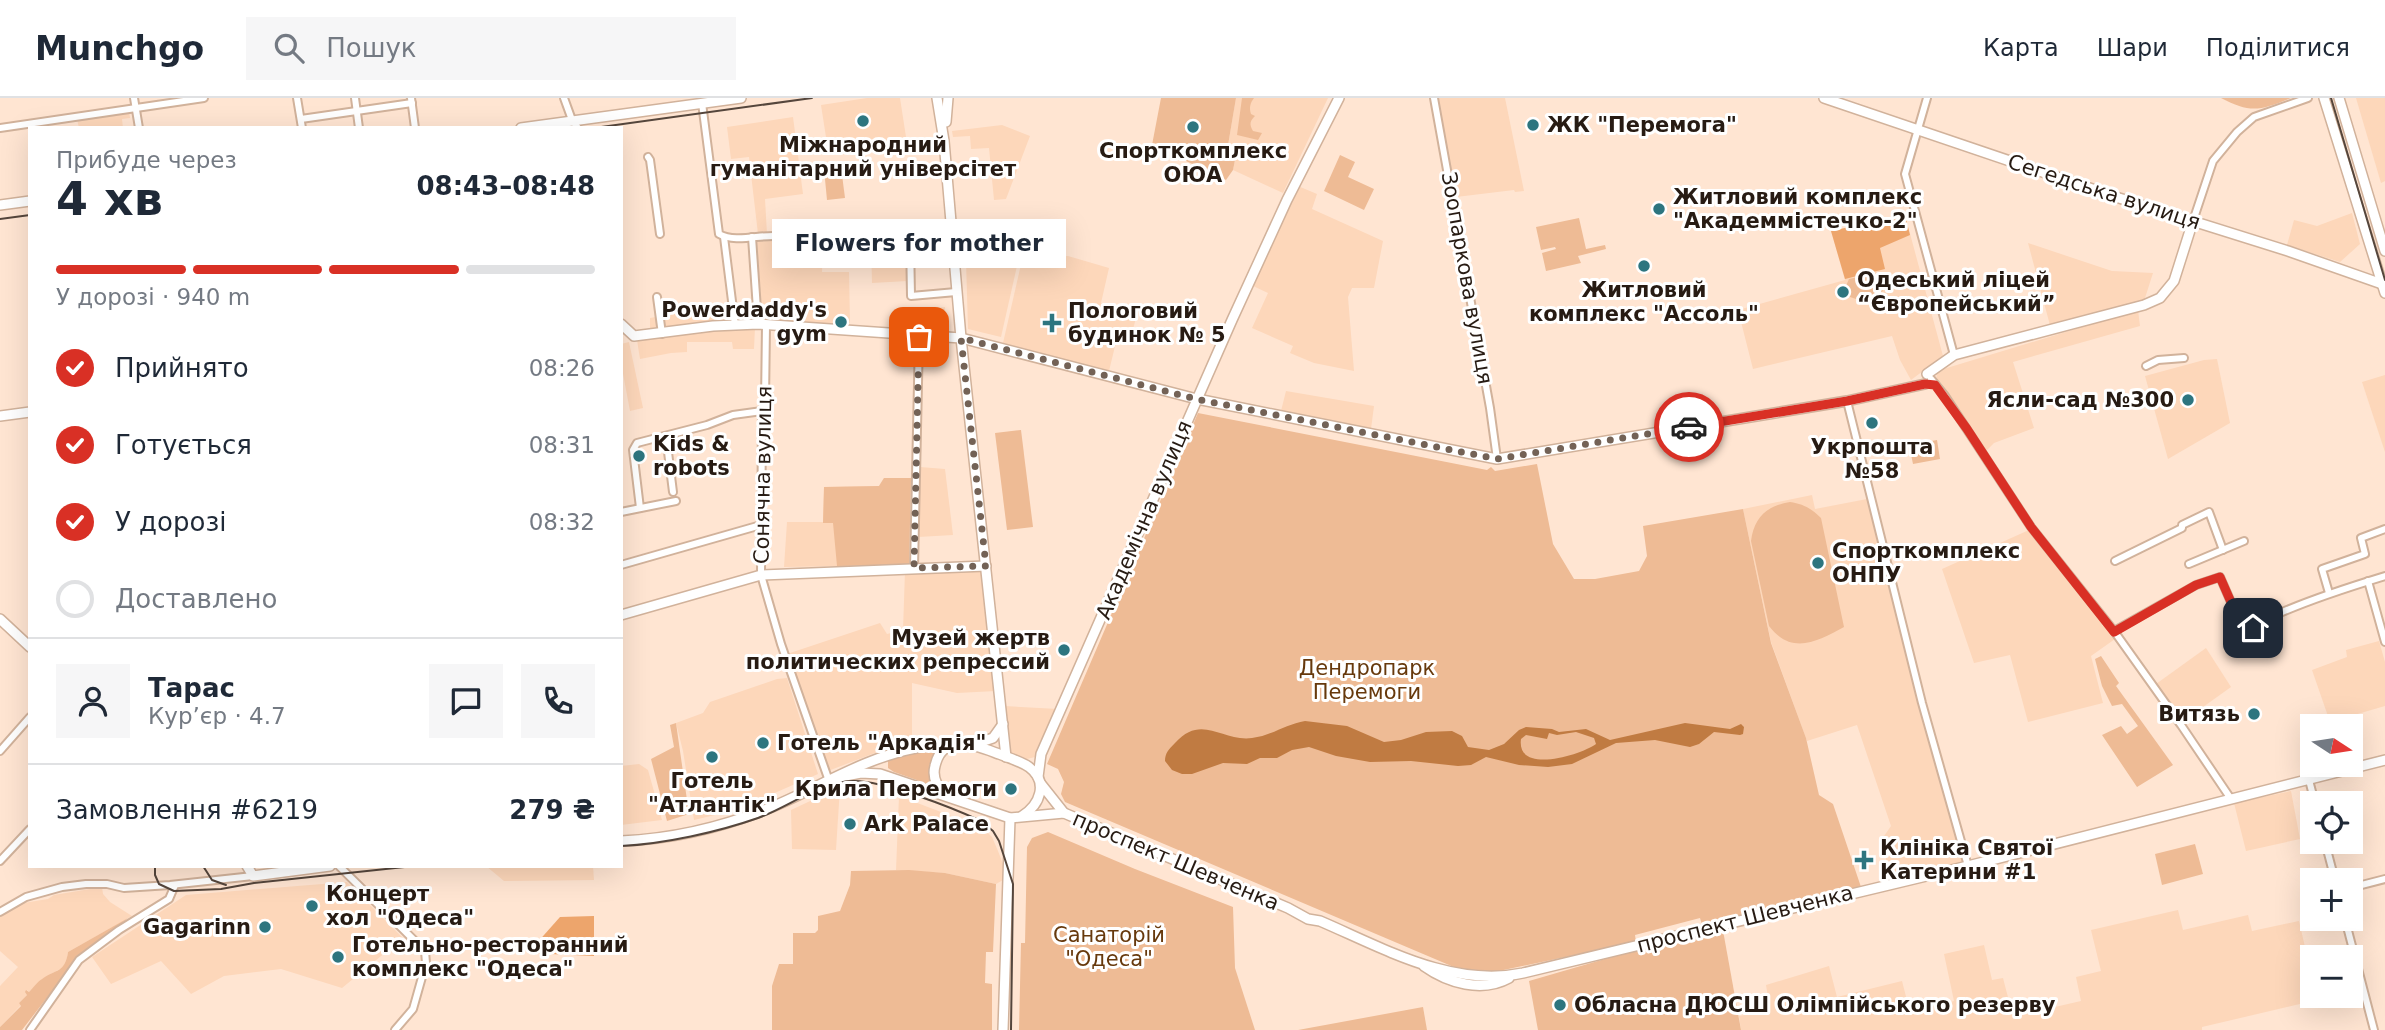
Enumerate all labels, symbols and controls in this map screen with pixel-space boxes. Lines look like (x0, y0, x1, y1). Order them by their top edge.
search box (246, 17, 736, 80)
text: Munchgo (35, 29, 204, 68)
icon: search (270, 29, 308, 67)
text: Пошук (326, 33, 417, 63)
text: Карта (1983, 34, 2059, 62)
text: Шари (2097, 34, 2168, 62)
text: Поділитися (2206, 34, 2350, 62)
marker: Міжнародний гуманітарний універсітет (855, 113, 871, 129)
place label: ЖК "Перемога" (1547, 113, 1737, 137)
marker: ЖК "Перемога" (1525, 117, 1541, 133)
marker: Спорткомплекс ОЮА (1185, 119, 1201, 135)
place label: Міжнародний гуманітарний універсітет (710, 133, 1017, 181)
place label: Спорткомплекс ОЮА (1099, 139, 1287, 187)
text: Прибуде через (56, 147, 237, 173)
street label: Сегедська вулиця (2005, 150, 2203, 234)
street label: Зоопаркова вулиця (1436, 170, 1498, 386)
text: 08:43–08:48 (416, 171, 595, 201)
text: 4 хв (56, 172, 163, 226)
place label: Житловий комплекс "Академмістечко-2" (1673, 185, 1922, 233)
marker: Житловий комплекс "Академмістечко-2" (1651, 201, 1667, 217)
callout: Flowers for mother (772, 218, 1066, 267)
text: Flowers for mother (795, 230, 1043, 256)
marker: Житловий комплекс "Ассоль" (1636, 258, 1652, 274)
place label: Одеський ліцей “Європейський” (1857, 268, 2056, 316)
place label: Житловий комплекс "Ассоль" (1529, 278, 1759, 326)
text: У дорозі · 940 m (56, 284, 250, 310)
marker: Одеський ліцей “Європейський” (1835, 284, 1851, 300)
place label: Powerdaddy's gym (661, 298, 827, 346)
place label: Пологовий будинок № 5 (1068, 299, 1226, 347)
pin (889, 307, 949, 367)
marker: Пологовий будинок № 5 (1042, 313, 1062, 333)
marker: Powerdaddy's gym (833, 314, 849, 330)
icon: bag (900, 318, 938, 356)
icon: check (56, 349, 94, 387)
text: Прийнято (115, 353, 249, 383)
text: 08:26 (529, 355, 595, 381)
street label: Сонячна вулиця (749, 386, 777, 564)
place label: Ясли-сад №300 (1987, 388, 2174, 412)
courier (1654, 392, 1724, 462)
marker: Ясли-сад №300 (2180, 392, 2196, 408)
icon: car (1670, 408, 1708, 446)
marker: Укрпошта №58 (1864, 415, 1880, 431)
street label: Академічна вулиця (1091, 417, 1197, 623)
icon: check (56, 426, 94, 464)
text: Готується (115, 430, 252, 460)
text: 08:31 (529, 432, 595, 458)
place label: Kids & robots (653, 432, 730, 480)
place label: Укрпошта №58 (1810, 435, 1934, 483)
marker: Kids & robots (631, 448, 647, 464)
icon: check (56, 503, 94, 541)
text: У дорозі (115, 507, 226, 537)
text: 08:32 (529, 509, 595, 535)
place label: Спорткомплекс ОНПУ (1832, 539, 2020, 587)
marker: Спорткомплекс ОНПУ (1810, 555, 1826, 571)
text: Доставлено (115, 584, 277, 614)
pin (2223, 598, 2283, 658)
icon: home (2234, 609, 2272, 647)
place label: Музей жертв политических репрессий (746, 626, 1050, 674)
marker: Музей жертв политических репрессий (1056, 642, 1072, 658)
park label: Дендропарк Перемоги (1299, 656, 1435, 704)
button: person (56, 664, 130, 738)
button: chat (429, 664, 503, 738)
button: phone (521, 664, 595, 738)
text: Тарас (148, 673, 235, 703)
place label: Витязь (2158, 702, 2240, 726)
text: Кур’єр · 4.7 (148, 703, 286, 729)
marker: Витязь (2246, 706, 2262, 722)
north arrow (2300, 714, 2362, 777)
map controls (2300, 714, 2363, 1008)
place label: Готель "Аркадія" (777, 731, 986, 755)
marker: Готель "Аркадія" (755, 735, 771, 751)
marker: Готель "Атлантік" (704, 749, 720, 765)
place label: Готель "Атлантік" (648, 769, 776, 817)
place label: Крила Перемоги (795, 777, 997, 801)
marker: Крила Перемоги (1003, 781, 1019, 797)
button: locate (2300, 791, 2363, 854)
text: Замовлення #6219 (56, 795, 318, 825)
text: 279 ₴ (509, 795, 595, 825)
street label: проспект Шевченка (1069, 807, 1283, 915)
place label: Ark Palace (864, 812, 989, 836)
marker: Ark Palace (842, 816, 858, 832)
place label: Клініка Святої Катерини #1 (1880, 836, 2053, 884)
marker: Клініка Святої Катерини #1 (1854, 850, 1874, 870)
button: + (2300, 868, 2363, 931)
street label: проспект Шевченка (1634, 880, 1856, 958)
place label: Концерт хол "Одеса" (326, 882, 474, 930)
marker: Концерт хол "Одеса" (304, 898, 320, 914)
place label: Gagarinn (143, 915, 251, 939)
marker: Gagarinn (257, 919, 273, 935)
park label: Санаторій "Одеса" (1053, 923, 1165, 971)
place label: Готельно-ресторанний комплекс "Одеса" (352, 933, 629, 981)
button: − (2300, 945, 2363, 1008)
marker: Готельно-ресторанний комплекс "Одеса" (330, 949, 346, 965)
place label: Обласна ДЮСШ Олімпійського резерву (1574, 993, 2056, 1017)
marker: Обласна ДЮСШ Олімпійського резерву (1552, 997, 1568, 1013)

